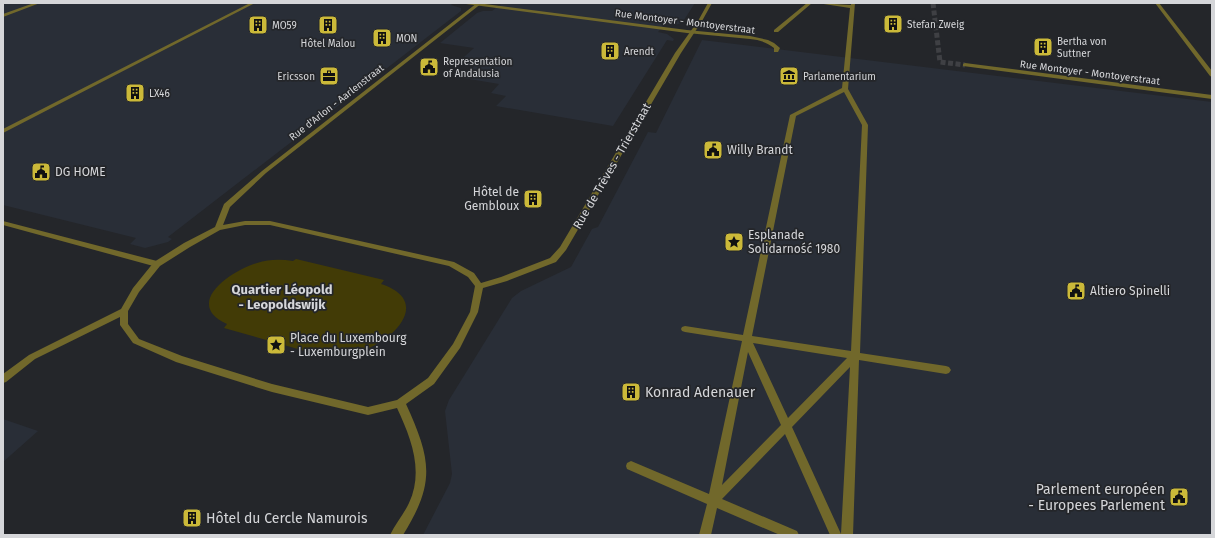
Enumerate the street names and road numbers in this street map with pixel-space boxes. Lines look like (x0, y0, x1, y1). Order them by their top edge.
street label: Rue Montoyer - Montoyerstraat (614, 7, 756, 37)
street label: Rue Montoyer - Montoyerstraat (1019, 58, 1161, 88)
street label: Rue d'Arlon - Aarlenstraat (287, 62, 387, 143)
street label: Rue de Trèves - Trierstraat (570, 100, 654, 231)

